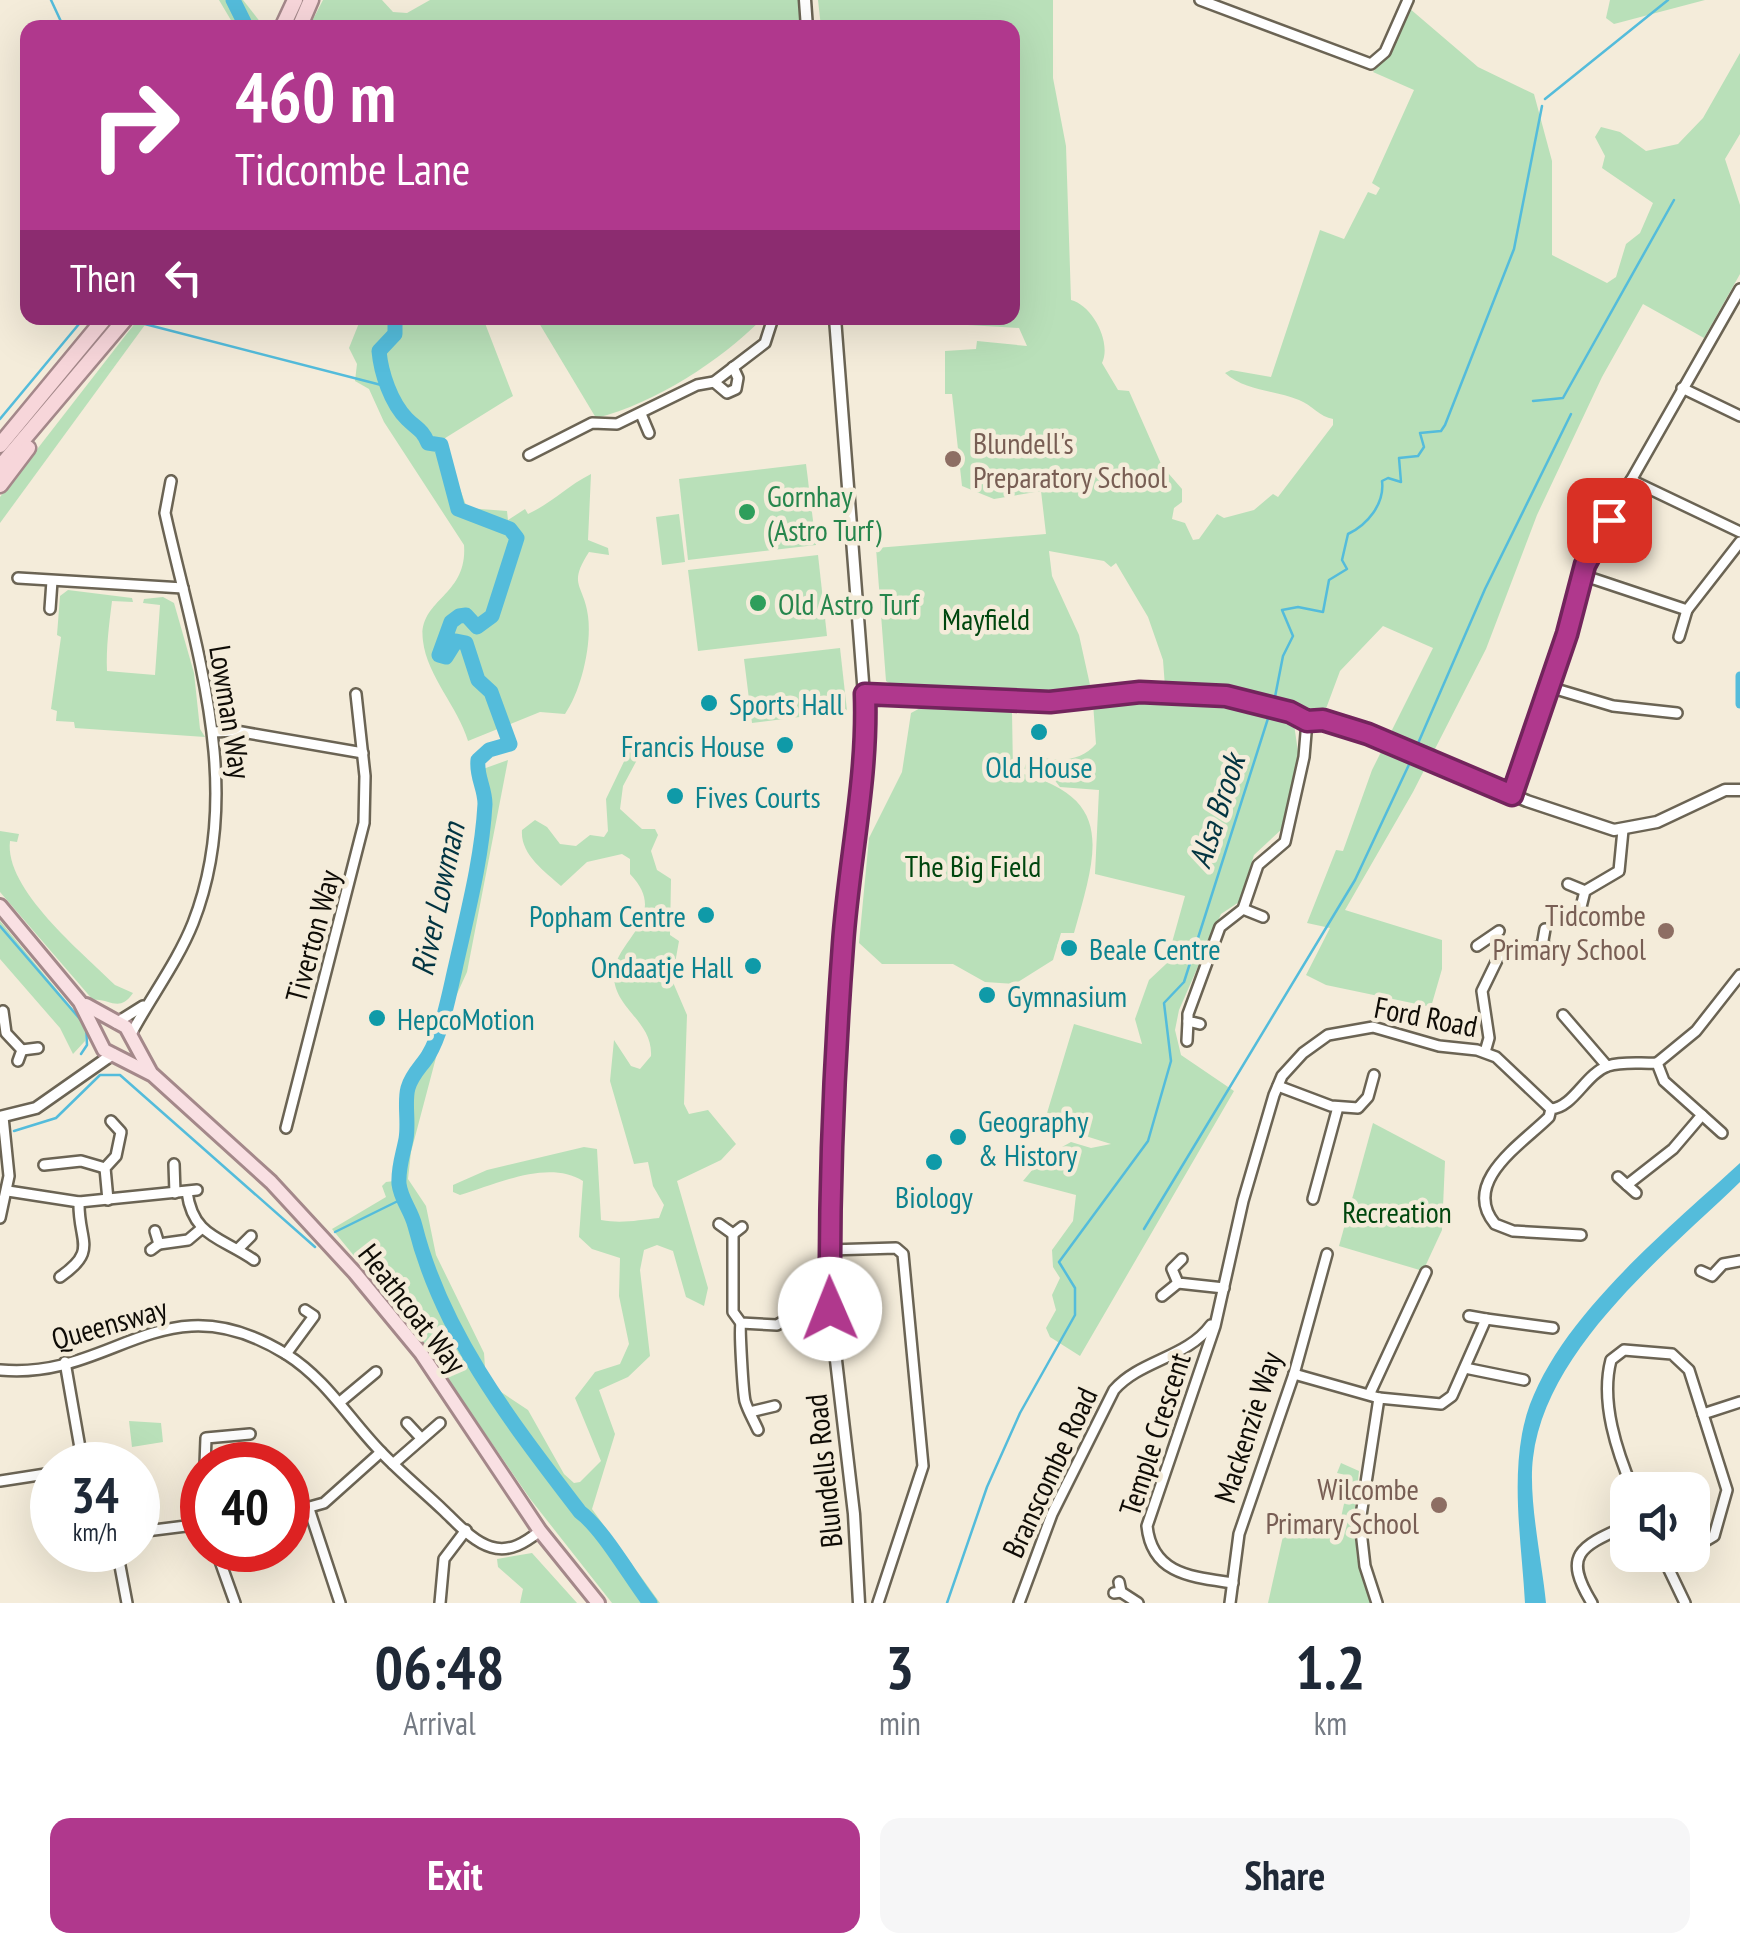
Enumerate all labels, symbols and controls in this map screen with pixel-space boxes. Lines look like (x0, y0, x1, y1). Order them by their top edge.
text: 460 m (235, 51, 396, 141)
icon: right (70, 60, 200, 190)
text: Tidcombe Lane (235, 139, 470, 197)
icon: left (156, 250, 211, 305)
text: Then (70, 253, 136, 302)
place label: Blundell's Preparatory School (973, 423, 1167, 496)
marker: Blundell's Preparatory School (942, 448, 964, 470)
place label: Gornhay (Astro Turf) (767, 476, 882, 549)
pin (1567, 478, 1652, 563)
icon: arrive (1582, 493, 1637, 548)
marker: Gornhay (Astro Turf) (736, 501, 758, 523)
place label: Old Astro Turf (778, 584, 920, 623)
marker: Old Astro Turf (747, 592, 769, 614)
park label: Mayfield (942, 599, 1030, 638)
street label: Lowman Way (201, 643, 261, 782)
place label: Sports Hall (729, 684, 844, 723)
marker: Sports Hall (698, 692, 720, 714)
marker: Old House (1028, 721, 1050, 743)
place label: Francis House (621, 726, 765, 765)
marker: Francis House (774, 734, 796, 756)
water label: Alsa Brook (1178, 746, 1255, 873)
place label: Old House (985, 747, 1093, 786)
place label: Fives Courts (695, 777, 821, 816)
marker: Fives Courts (664, 785, 686, 807)
water label: River Lowman (400, 817, 474, 979)
park label: The Big Field (905, 846, 1041, 885)
street label: Tiverton Way (276, 865, 349, 1006)
place label: Tidcombe Primary School (1492, 895, 1646, 968)
place label: Popham Centre (529, 896, 686, 935)
marker: Popham Centre (695, 904, 717, 926)
marker: Tidcombe Primary School (1655, 920, 1677, 942)
place label: Beale Centre (1089, 929, 1221, 968)
marker: Beale Centre (1058, 937, 1080, 959)
place label: Ondaatje Hall (591, 947, 733, 986)
marker: Ondaatje Hall (742, 955, 764, 977)
place label: Gymnasium (1007, 976, 1127, 1015)
marker: Gymnasium (976, 984, 998, 1006)
street label: Ford Road (1371, 987, 1481, 1045)
place label: HepcoMotion (397, 999, 535, 1038)
marker: HepcoMotion (366, 1007, 388, 1029)
place label: Geography & History (978, 1101, 1089, 1174)
marker: Geography & History (947, 1126, 969, 1148)
marker: Biology (923, 1151, 945, 1173)
place label: Biology (895, 1177, 974, 1216)
park label: Recreation (1342, 1192, 1452, 1231)
street label: Heathcoat Way (350, 1235, 476, 1381)
position arrow (778, 1257, 882, 1361)
street label: Queensway (47, 1288, 172, 1358)
street label: Mackenzie Way (1204, 1346, 1290, 1508)
street label: Temple Crescent (1109, 1347, 1199, 1520)
street label: Branscombe Road (993, 1381, 1105, 1563)
street label: Blundells Road (796, 1392, 850, 1550)
speed limit sign: 40 (180, 1442, 310, 1572)
text: 34 (71, 1462, 119, 1527)
place label: Wilcombe Primary School (1265, 1469, 1419, 1542)
map controls (1610, 1472, 1710, 1572)
button: sound (1610, 1472, 1710, 1572)
marker: Wilcombe Primary School (1428, 1494, 1450, 1516)
text: km/h (73, 1516, 117, 1548)
text: 06:48 (375, 1628, 504, 1706)
text: 3 (885, 1628, 914, 1706)
text: 1.2 (1295, 1628, 1365, 1706)
text: Arrival (403, 1702, 476, 1744)
text: min (879, 1702, 921, 1744)
text: km (1314, 1702, 1347, 1744)
button: Exit (50, 1818, 860, 1933)
button: Share (880, 1818, 1690, 1933)

